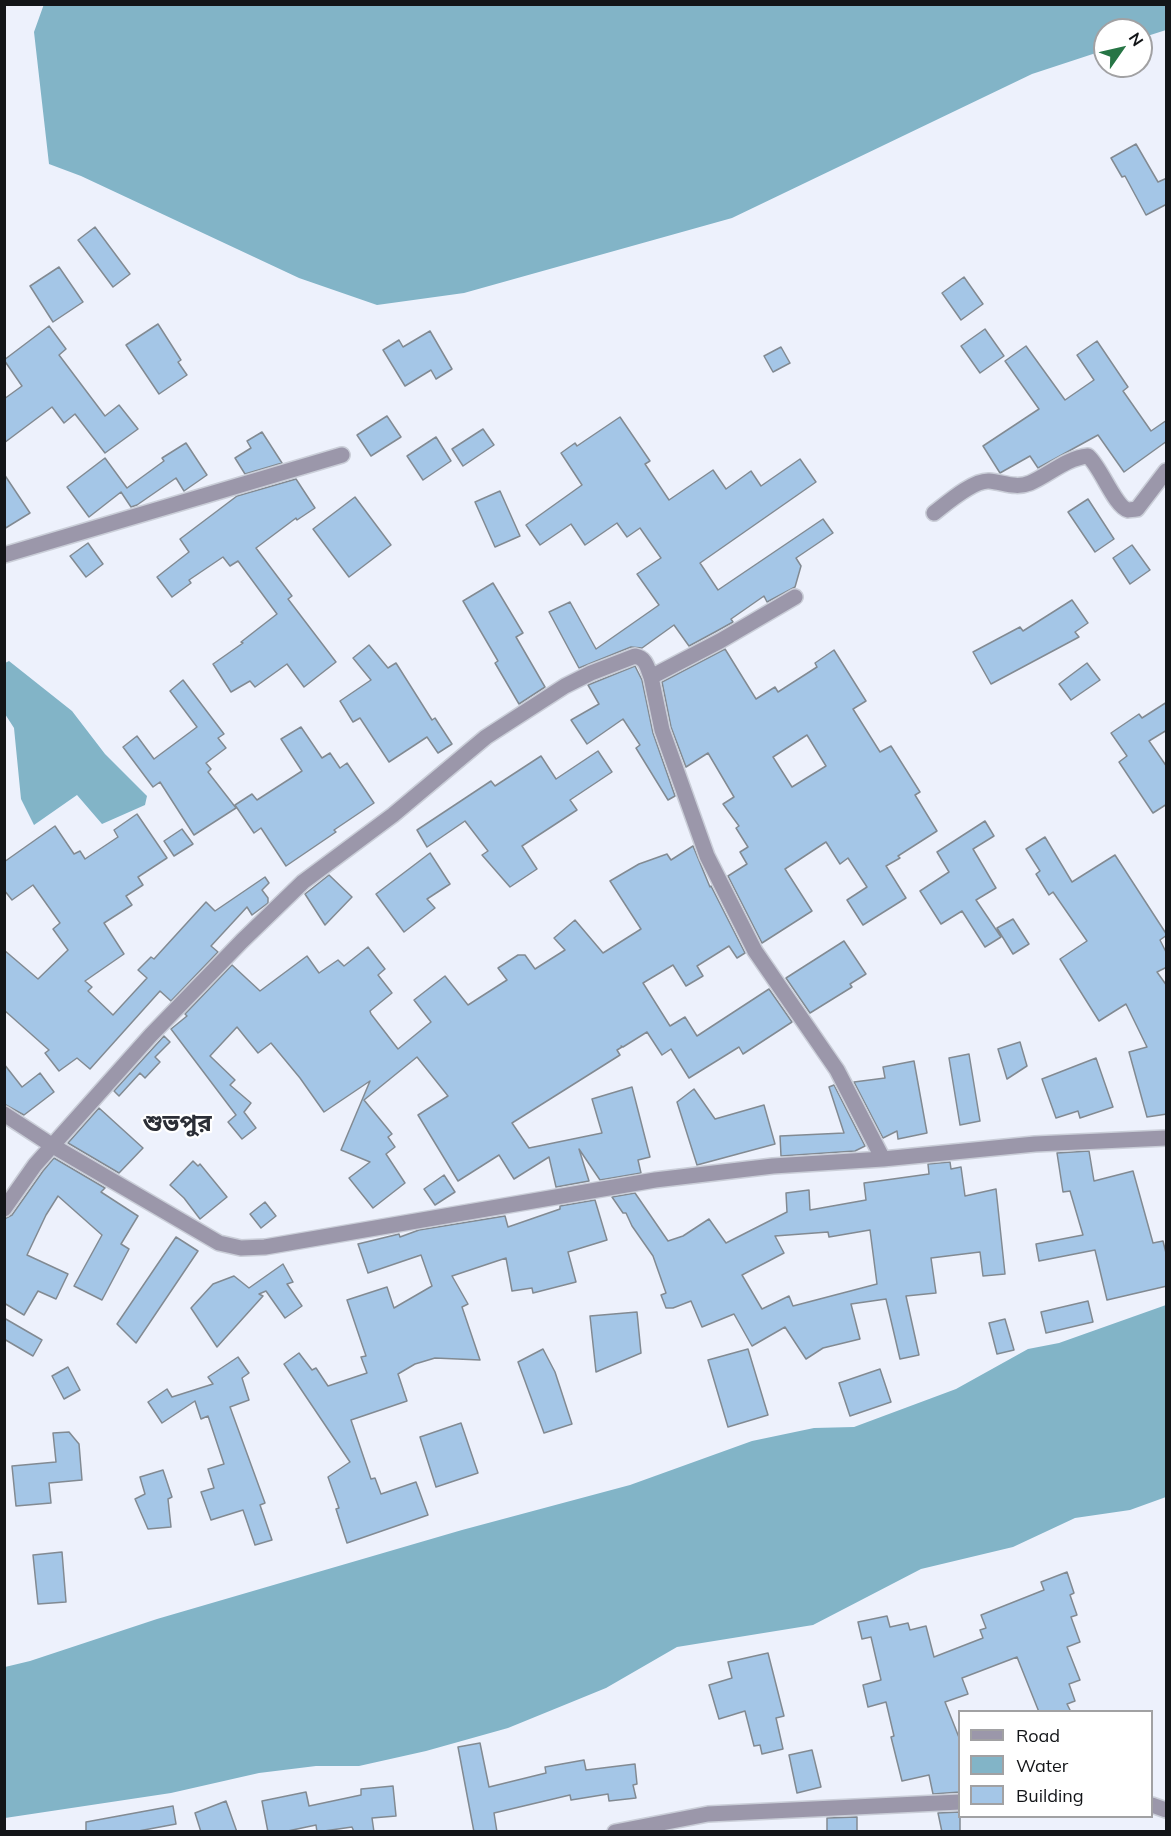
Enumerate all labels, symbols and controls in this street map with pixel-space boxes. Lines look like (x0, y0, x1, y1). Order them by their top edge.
north arrow (1093, 18, 1153, 78)
text: N (1125, 28, 1148, 50)
district label: শুভপুর (142, 1110, 212, 1138)
legend (958, 1710, 1153, 1818)
text: Road (1016, 1724, 1060, 1747)
text: Water (1016, 1754, 1068, 1777)
text: Building (1016, 1784, 1084, 1807)

